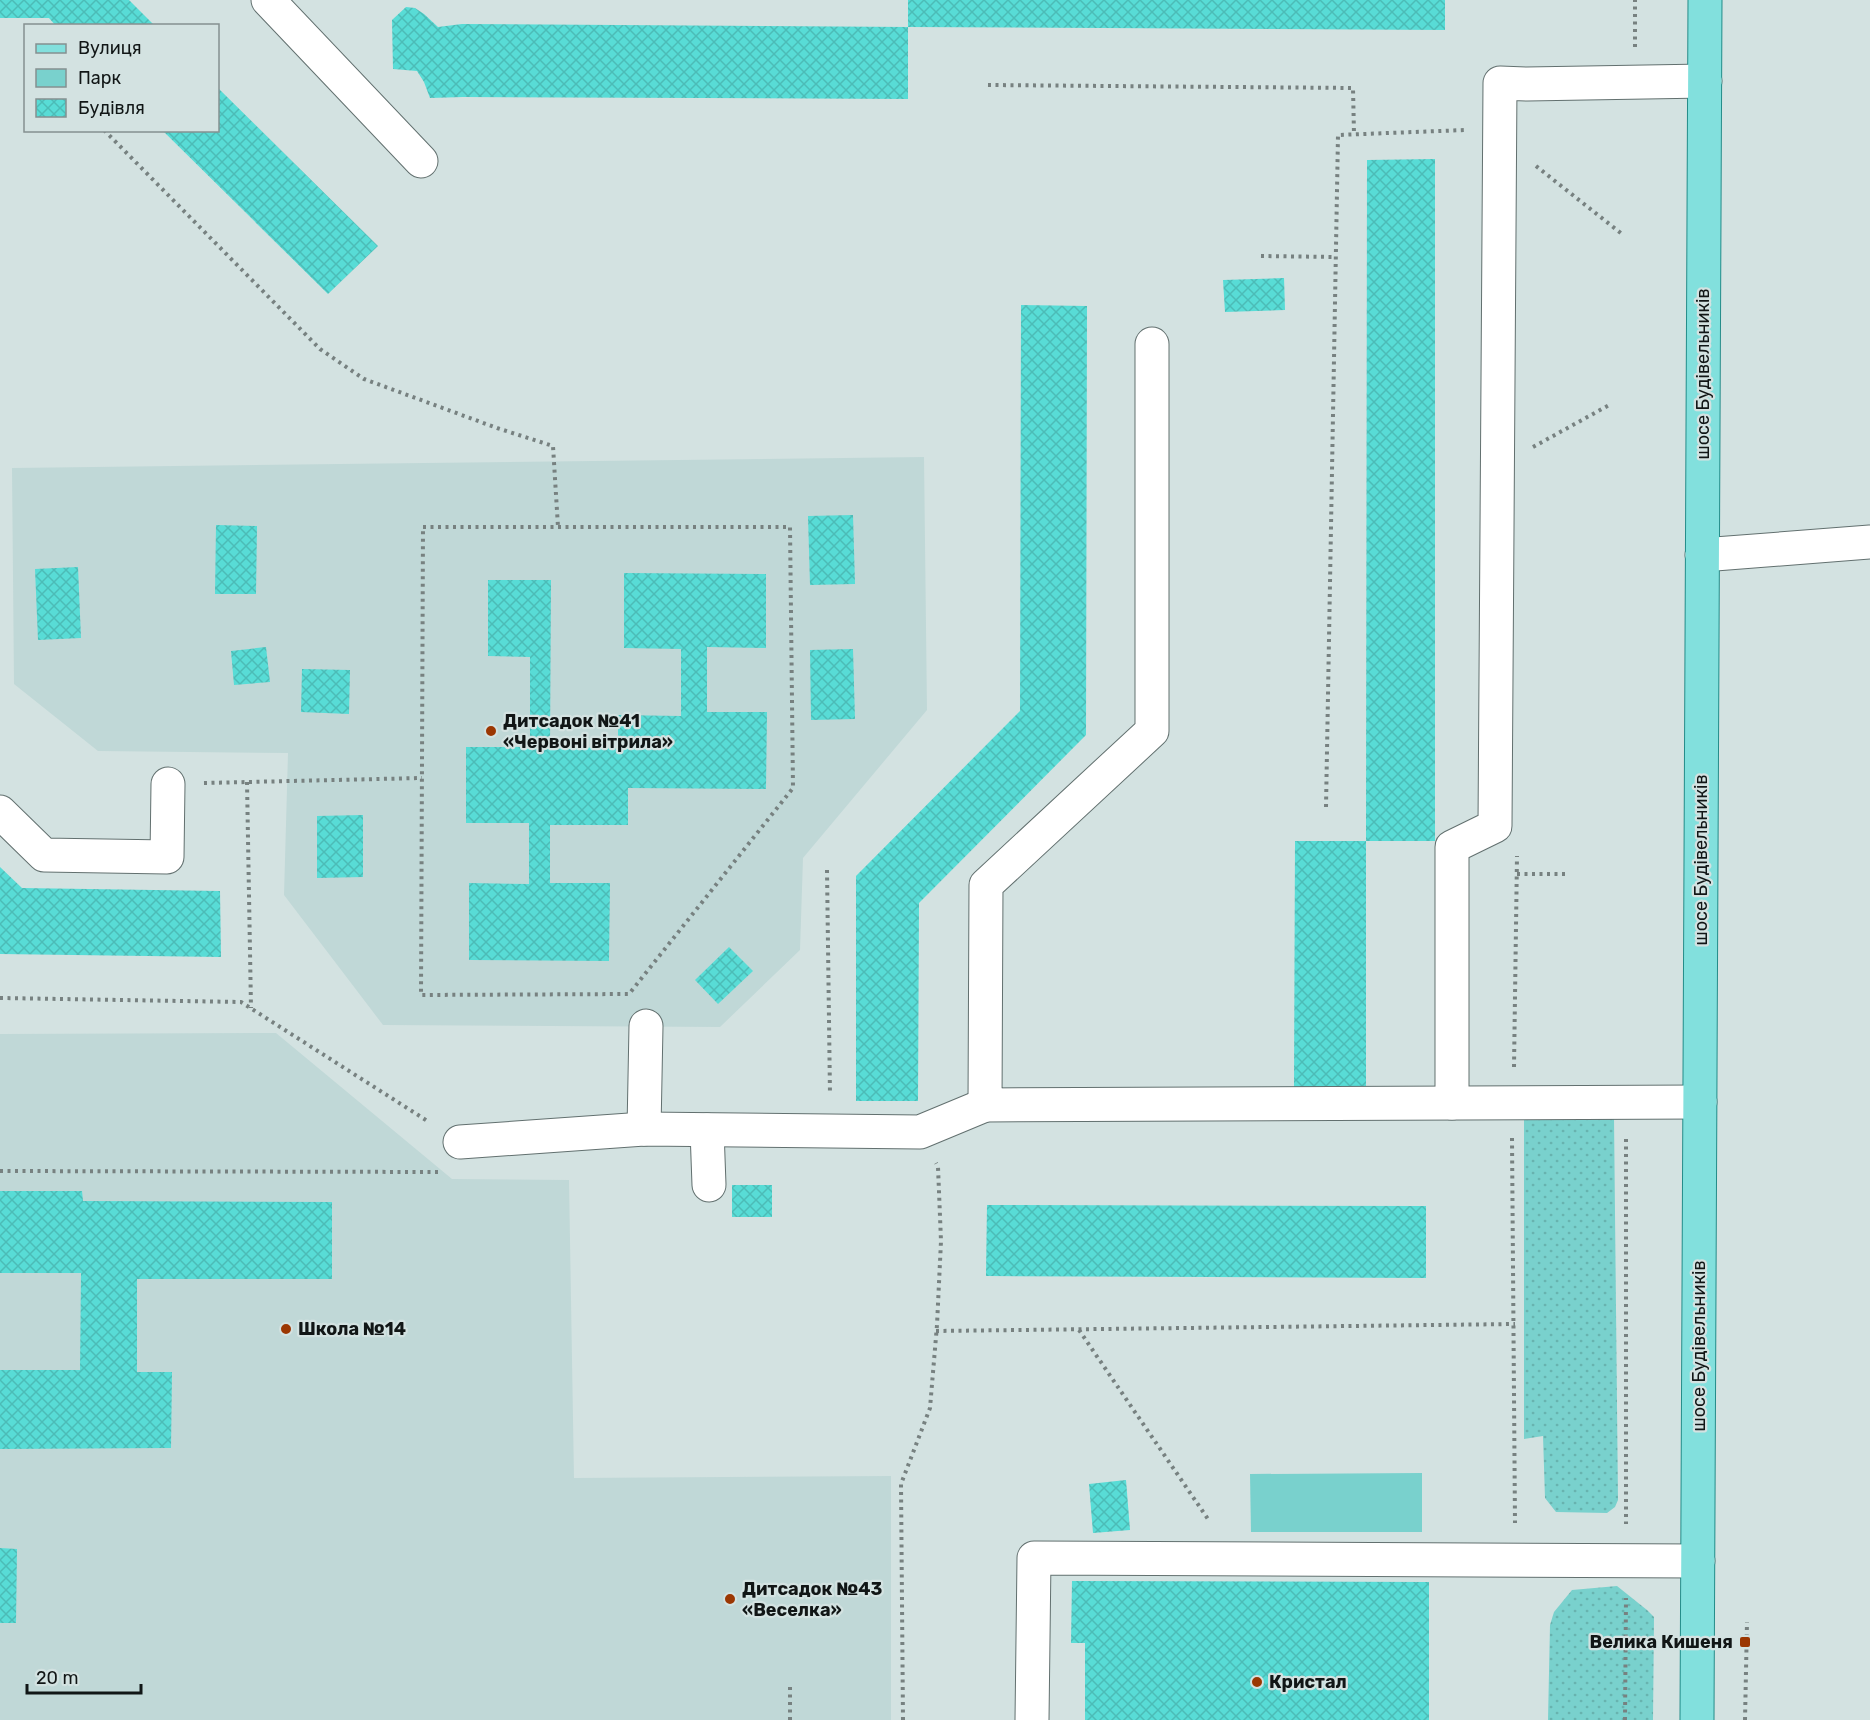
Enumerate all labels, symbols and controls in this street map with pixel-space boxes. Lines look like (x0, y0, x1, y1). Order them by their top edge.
legend (24, 24, 219, 132)
text: Вулиця (78, 37, 142, 59)
text: Парк (78, 67, 122, 89)
text: Будівля (78, 97, 145, 119)
street label: шосе Будівельників (1692, 288, 1714, 460)
place label: Дитсадок №41 «Червоні вітрила» (503, 710, 673, 753)
marker: Дитсадок №41 «Червоні вітрила» (484, 724, 498, 738)
street label: шосе Будівельників (1690, 774, 1712, 946)
street label: шосе Будівельників (1688, 1260, 1710, 1432)
place label: Школа №14 (298, 1318, 406, 1340)
marker: Школа №14 (279, 1322, 293, 1336)
place label: Дитсадок №43 «Веселка» (742, 1578, 883, 1621)
marker: Дитсадок №43 «Веселка» (723, 1592, 737, 1606)
place label: Велика Кишеня (1590, 1631, 1733, 1653)
marker: Велика Кишеня (1738, 1635, 1752, 1649)
scale bar (27, 1657, 141, 1695)
text: 20 m (36, 1667, 78, 1689)
place label: Кристал (1269, 1671, 1347, 1693)
marker: Кристал (1250, 1675, 1264, 1689)

